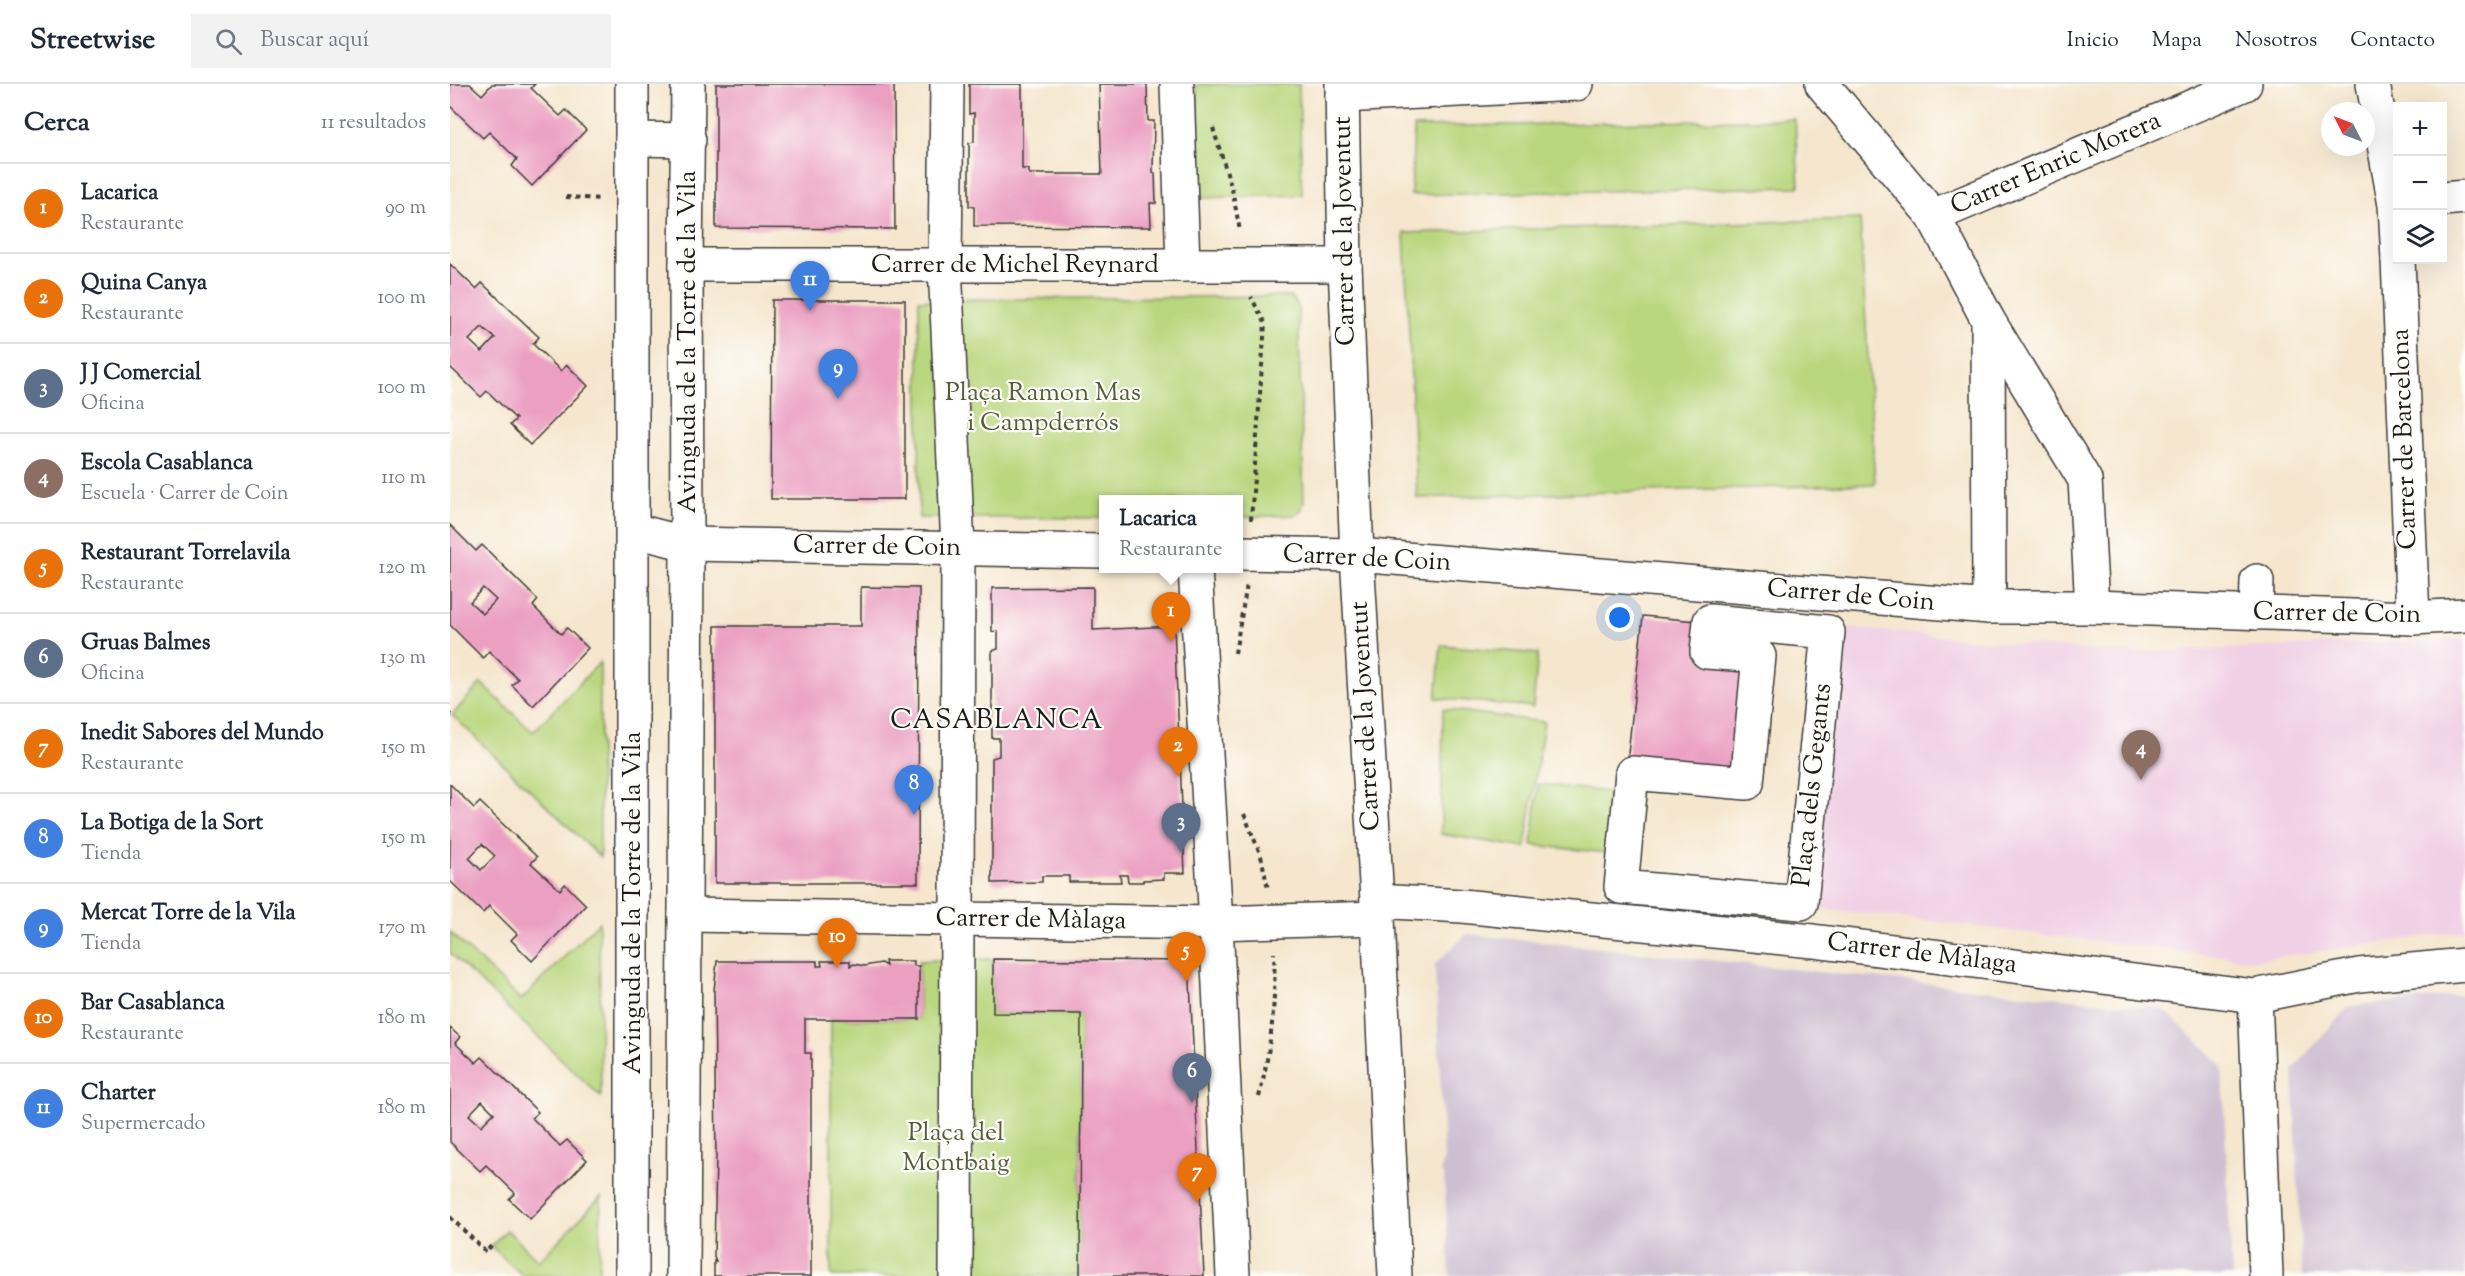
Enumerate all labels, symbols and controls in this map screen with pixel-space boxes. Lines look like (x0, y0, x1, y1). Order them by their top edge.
search box (191, 14, 611, 68)
text: Streetwise (30, 21, 155, 61)
icon: search (212, 25, 245, 58)
text: Buscar aquí (260, 25, 369, 57)
text: Inicio (2067, 26, 2119, 56)
text: Mapa (2152, 26, 2202, 56)
text: Nosotros (2235, 26, 2317, 56)
text: Contacto (2350, 26, 2435, 56)
north arrow (2321, 102, 2375, 156)
map controls (2393, 102, 2447, 264)
button: + (2393, 102, 2447, 156)
street label: Carrer Enric Morera (1945, 103, 2167, 225)
text: Cerca (24, 105, 90, 142)
text: 11 resultados (321, 109, 426, 138)
street label: Carrer de la Joventut (1324, 116, 1366, 346)
button: − (2393, 156, 2447, 210)
street label: Avinguda de la Torre de la Vila (670, 171, 707, 513)
text: Lacarica (81, 178, 158, 210)
text: 1 (40, 194, 47, 223)
text: 90 m (385, 194, 426, 223)
text: Restaurante (81, 210, 184, 239)
button: layers (2393, 210, 2447, 264)
street label: Carrer de Michel Reynard (871, 247, 1159, 284)
pin: 11 (790, 262, 830, 311)
text: Quina Canya (81, 268, 207, 300)
text: 2 (39, 284, 48, 313)
text: 100 m (377, 284, 426, 313)
text: Restaurante (81, 300, 184, 329)
street label: Carrer de Barcelona (2383, 328, 2427, 550)
pin: 9 (818, 350, 858, 399)
text: J J Comercial (81, 358, 201, 390)
text: 3 (39, 374, 48, 403)
text: 100 m (377, 374, 426, 403)
park label: Plaça Ramon Mas i Campderrós (945, 375, 1141, 442)
text: Oficina (81, 390, 145, 419)
text: Escola Casablanca (81, 448, 253, 480)
text: 4 (38, 464, 49, 493)
text: 110 m (381, 464, 426, 493)
text: Escuela · Carrer de Coin (81, 480, 289, 509)
popup (1099, 495, 1243, 573)
text: Lacarica (1120, 504, 1197, 536)
street label: Carrer de Coin (792, 527, 962, 567)
text: Restaurante (1120, 536, 1222, 565)
street label: Carrer de Coin (1282, 536, 1452, 582)
text: Restaurant Torrelavila (81, 538, 291, 570)
text: 5 (40, 554, 47, 583)
text: 120 m (378, 554, 426, 583)
text: Restaurante (81, 570, 184, 599)
street label: Carrer de Coin (1766, 570, 1936, 622)
pin: 1 (1152, 592, 1190, 642)
street label: Carrer de Coin (2252, 594, 2422, 634)
street label: Carrer de la Joventut (1342, 600, 1390, 832)
your location (1605, 603, 1634, 632)
text: Gruas Balmes (81, 628, 210, 660)
text: 6 (39, 644, 48, 673)
text: 130 m (380, 644, 426, 673)
text: Oficina (81, 660, 145, 689)
street label: Plaça dels Gegants (1784, 681, 1842, 889)
district label: CASABLANCA (890, 702, 1104, 741)
text: Inedit Sabores del Mundo (81, 718, 324, 750)
pin: 2 (1158, 728, 1198, 777)
pin: 4 (2122, 730, 2160, 780)
street label: Avinguda de la Torre de la Vila (615, 732, 652, 1074)
text: 7 (38, 734, 49, 763)
text: 150 m (381, 734, 426, 763)
text: Restaurante (81, 750, 184, 779)
pin: 8 (894, 766, 934, 815)
pin: 3 (1162, 804, 1200, 853)
text: La Botiga de la Sort (81, 808, 263, 840)
text: 8 (39, 824, 49, 853)
text: 150 m (381, 824, 426, 853)
text: Tienda (81, 840, 141, 869)
text: Mercat Torre de la Vila (81, 898, 296, 930)
street label: Carrer de Màlaga (935, 900, 1127, 940)
text: 9 (39, 914, 48, 943)
text: 170 m (378, 914, 426, 943)
pin: 10 (818, 918, 856, 968)
street label: Carrer de Màlaga (1825, 924, 2019, 984)
text: Tienda (81, 930, 141, 959)
pin: 5 (1166, 932, 1206, 982)
text: Bar Casablanca (81, 988, 225, 1020)
text: 10 (35, 1004, 52, 1033)
text: 180 m (378, 1004, 426, 1033)
text: Restaurante (81, 1020, 184, 1049)
pin: 6 (1172, 1054, 1212, 1103)
text: Charter (81, 1078, 156, 1110)
text: 11 (37, 1094, 50, 1123)
text: 180 m (378, 1094, 426, 1123)
text: Supermercado (81, 1110, 206, 1139)
park label: Plaça del Montbaig (902, 1115, 1010, 1182)
pin: 7 (1178, 1154, 1216, 1203)

